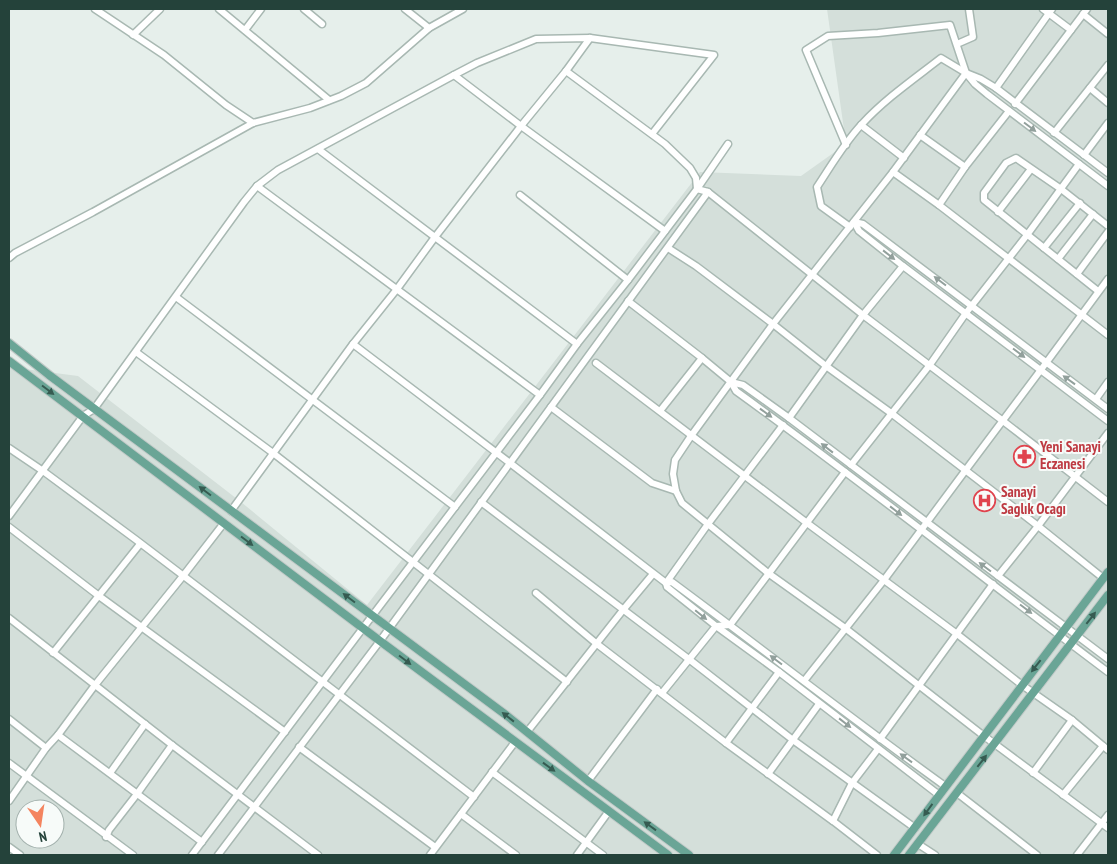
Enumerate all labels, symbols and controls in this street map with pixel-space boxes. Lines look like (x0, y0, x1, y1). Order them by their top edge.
one-way arrow (1023, 121, 1036, 132)
one-way arrow (883, 249, 896, 260)
one-way arrow (934, 276, 947, 287)
one-way arrow (1012, 348, 1026, 358)
one-way arrow (1062, 375, 1076, 385)
one-way arrow (41, 385, 55, 395)
one-way arrow (759, 408, 772, 419)
place label: Yeni Sanayi Eczanesi (1039, 437, 1101, 473)
one-way arrow (821, 442, 834, 453)
pharmacy icon: Yeni Sanayi Eczanesi (1012, 444, 1036, 468)
place label: Sanayi Saglık Ocagı (1001, 482, 1066, 518)
one-way arrow (198, 486, 212, 496)
hospital icon: Sanayi Saglık Ocagı (973, 489, 997, 513)
one-way arrow (889, 506, 902, 517)
one-way arrow (240, 536, 254, 546)
one-way arrow (979, 561, 992, 572)
one-way arrow (343, 593, 356, 604)
one-way arrow (1019, 604, 1032, 615)
one-way arrow (695, 609, 708, 620)
one-way arrow (1085, 612, 1096, 625)
one-way arrow (398, 655, 412, 665)
one-way arrow (769, 655, 783, 665)
one-way arrow (1031, 660, 1042, 673)
one-way arrow (502, 711, 515, 722)
one-way arrow (838, 718, 851, 729)
one-way arrow (899, 753, 913, 763)
one-way arrow (976, 755, 987, 768)
one-way arrow (542, 762, 556, 772)
north arrow (15, 799, 65, 849)
one-way arrow (923, 803, 933, 817)
one-way arrow (644, 821, 657, 832)
text: N (37, 827, 49, 846)

